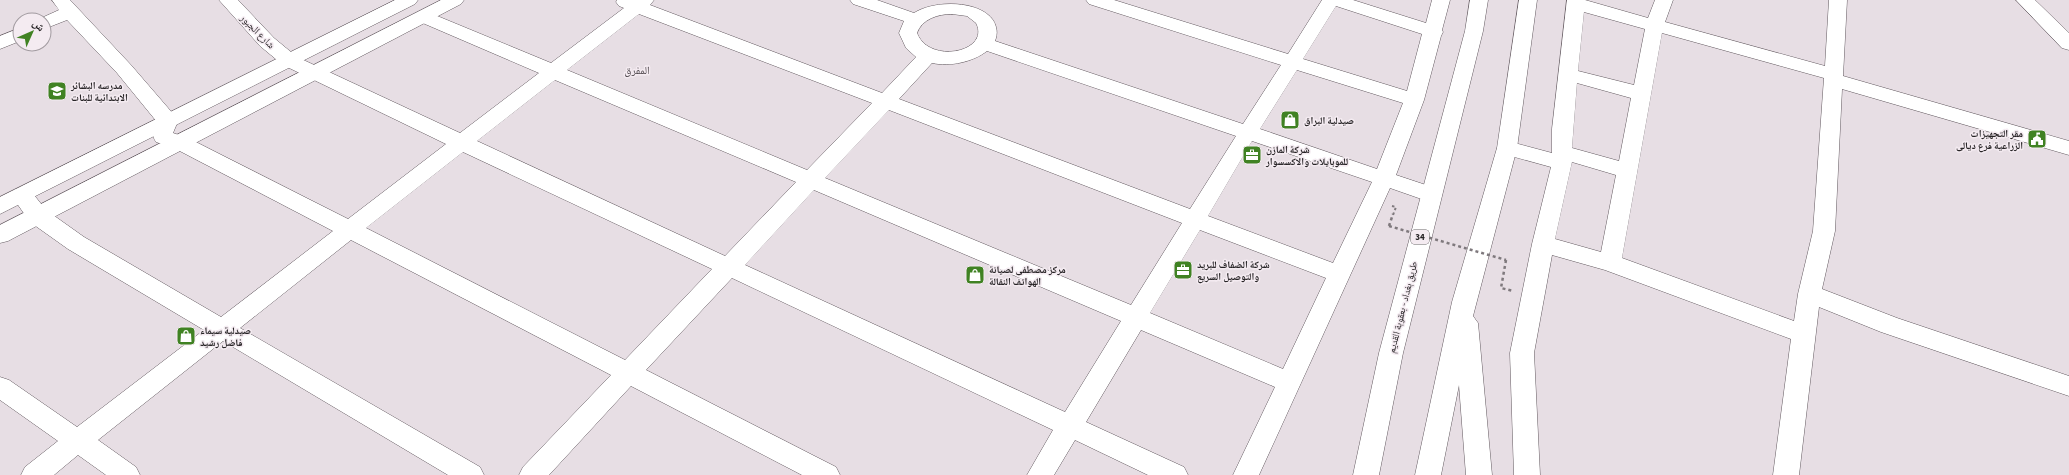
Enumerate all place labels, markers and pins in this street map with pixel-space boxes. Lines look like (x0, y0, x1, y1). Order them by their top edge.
place label: مدرسه البشائر الابتدائية للبنات (70, 79, 128, 105)
school or university icon: مدرسه البشائر الابتدائية للبنات (46, 80, 68, 102)
shop icon: صيدلية البراق (1279, 109, 1301, 131)
place label: صيدلية البراق (1304, 114, 1354, 128)
place label: مقر التجهيزات الزراعية فرع ديالى (1956, 127, 2023, 153)
public building icon: مقر التجهيزات الزراعية فرع ديالى (2026, 128, 2048, 150)
place label: شركة المازن للموبايلات والاكسسوار (1265, 143, 1348, 169)
office icon: شركة المازن للموبايلات والاكسسوار (1241, 144, 1263, 166)
place label: شركة الضفاف للبريد والتوصيل السريع (1197, 258, 1270, 284)
office icon: شركة الضفاف للبريد والتوصيل السريع (1172, 259, 1194, 281)
place label: مركز مصطفى لصيانة الهواتف النقالة (989, 263, 1066, 289)
shop icon: مركز مصطفى لصيانة الهواتف النقالة (964, 264, 986, 286)
place label: صيدلية سيماء فاضل رشيد (200, 324, 251, 350)
shop icon: صيدلية سيماء فاضل رشيد (175, 325, 197, 347)

